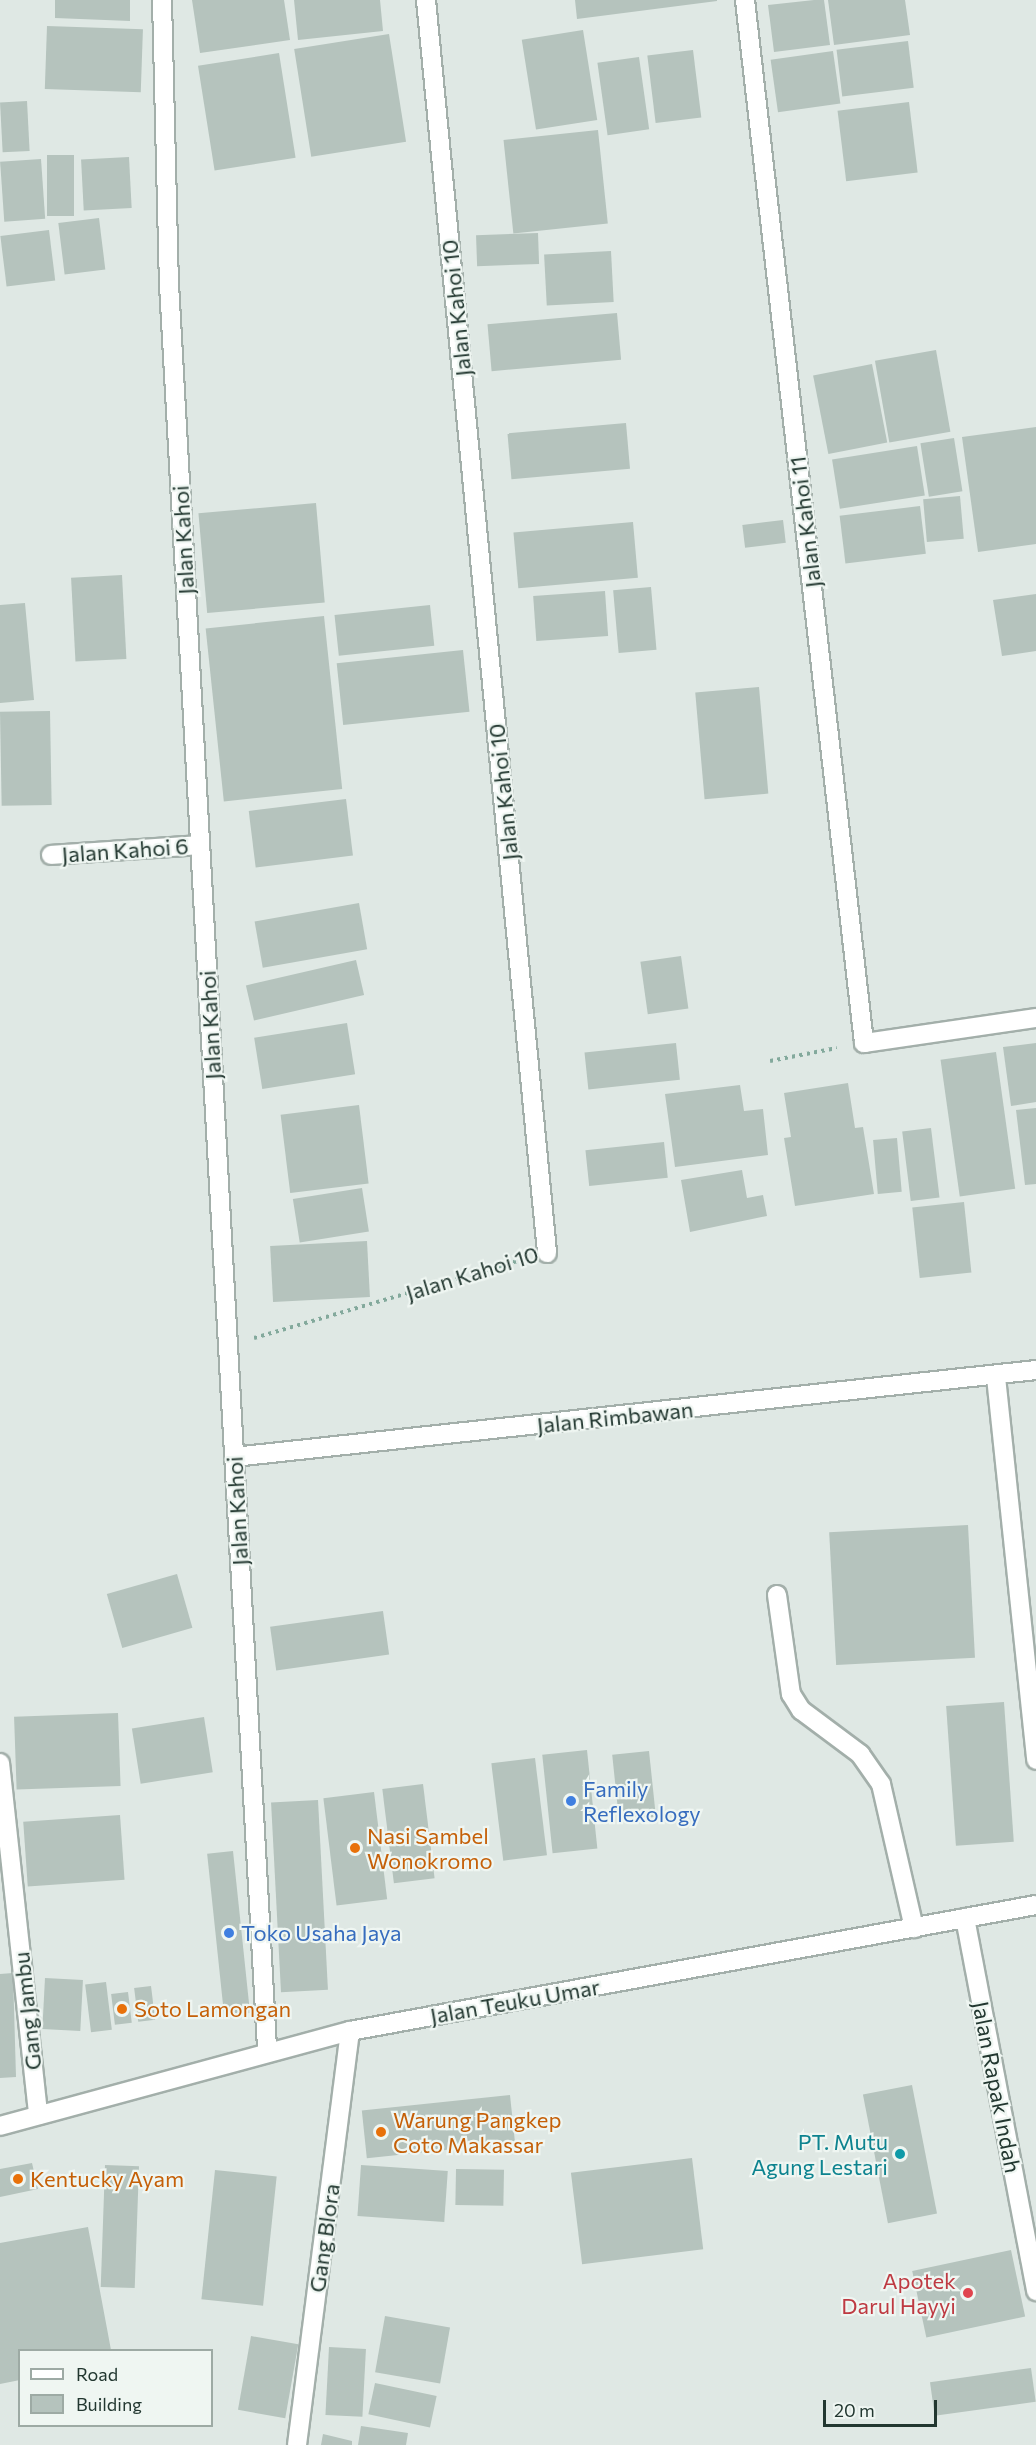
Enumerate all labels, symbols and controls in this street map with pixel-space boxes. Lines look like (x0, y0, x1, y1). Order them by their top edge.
street label: Jalan Kahoi 10 (436, 238, 476, 378)
street label: Jalan Kahoi 11 (784, 455, 826, 589)
street label: Jalan Kahoi (167, 485, 199, 595)
street label: Jalan Kahoi 10 (483, 722, 523, 862)
street label: Jalan Kahoi 6 (61, 832, 189, 868)
street label: Jalan Kahoi (194, 970, 226, 1080)
street label: Jalan Kahoi 10 (402, 1240, 542, 1306)
street label: Jalan Rimbawan (535, 1396, 695, 1438)
street label: Jalan Kahoi (221, 1456, 253, 1566)
place label: Family Reflexology (583, 1775, 701, 1826)
marker: Family Reflexology (564, 1794, 578, 1808)
place label: Nasi Sambel Wonokromo (367, 1822, 493, 1874)
marker: Nasi Sambel Wonokromo (348, 1841, 362, 1855)
place label: Toko Usaha Jaya (241, 1920, 402, 1946)
marker: Toko Usaha Jaya (222, 1926, 236, 1940)
street label: Gang Jambu (8, 1951, 46, 2071)
street label: Jalan Teuku Umar (428, 1973, 602, 2029)
place label: Soto Lamongan (134, 1996, 291, 2022)
street label: Jalan Rapak Indah (967, 1999, 1027, 2175)
marker: Soto Lamongan (115, 2002, 129, 2016)
place label: Warung Pangkep Coto Makassar (393, 2106, 561, 2158)
marker: Warung Pangkep Coto Makassar (374, 2125, 388, 2139)
place label: PT. Mutu Agung Lestari (751, 2128, 888, 2180)
marker: PT. Mutu Agung Lestari (893, 2147, 907, 2161)
place label: Kentucky Ayam (30, 2166, 184, 2192)
marker: Kentucky Ayam (11, 2172, 25, 2186)
street label: Gang Blora (303, 2182, 345, 2294)
place label: Apotek Darul Hayyi (841, 2267, 956, 2318)
marker: Apotek Darul Hayyi (961, 2286, 975, 2300)
legend (18, 2349, 213, 2427)
text: Road (76, 2363, 118, 2385)
scale bar (826, 2388, 940, 2426)
text: Building (76, 2393, 142, 2415)
text: 20 m (834, 2399, 875, 2421)

